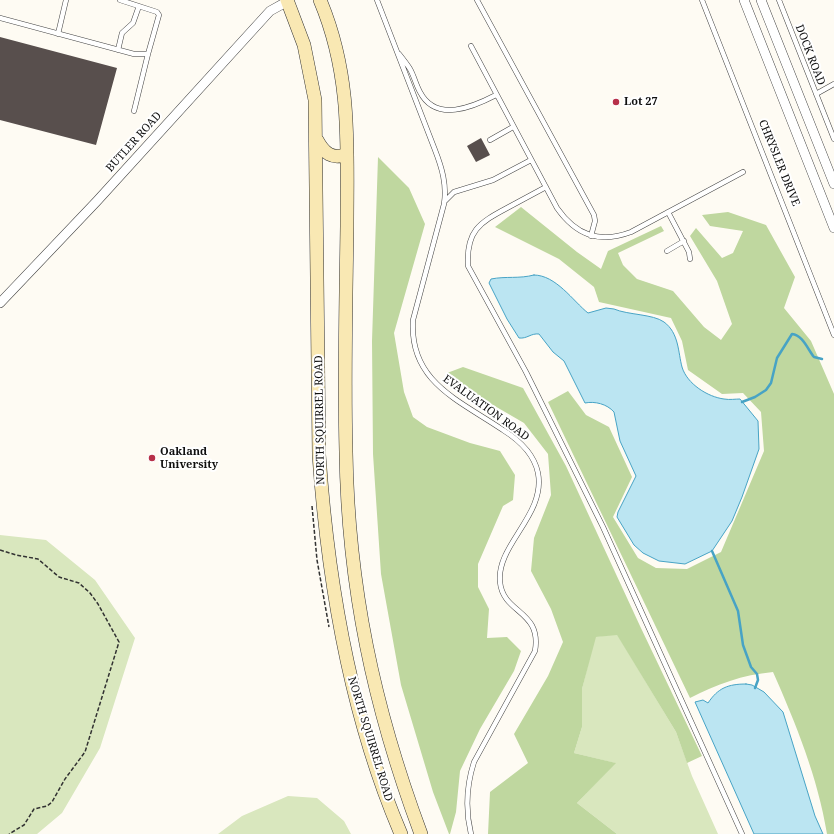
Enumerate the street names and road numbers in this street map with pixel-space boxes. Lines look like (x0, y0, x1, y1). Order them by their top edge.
street label: DOCK ROAD (792, 23, 828, 87)
street label: BUTLER ROAD (104, 109, 164, 175)
street label: CHRYSLER DRIVE (756, 118, 802, 208)
street label: NORTH SQUIRREL ROAD (312, 355, 328, 485)
street label: EVALUATION ROAD (440, 372, 532, 444)
street label: NORTH SQUIRREL ROAD (345, 675, 395, 803)

